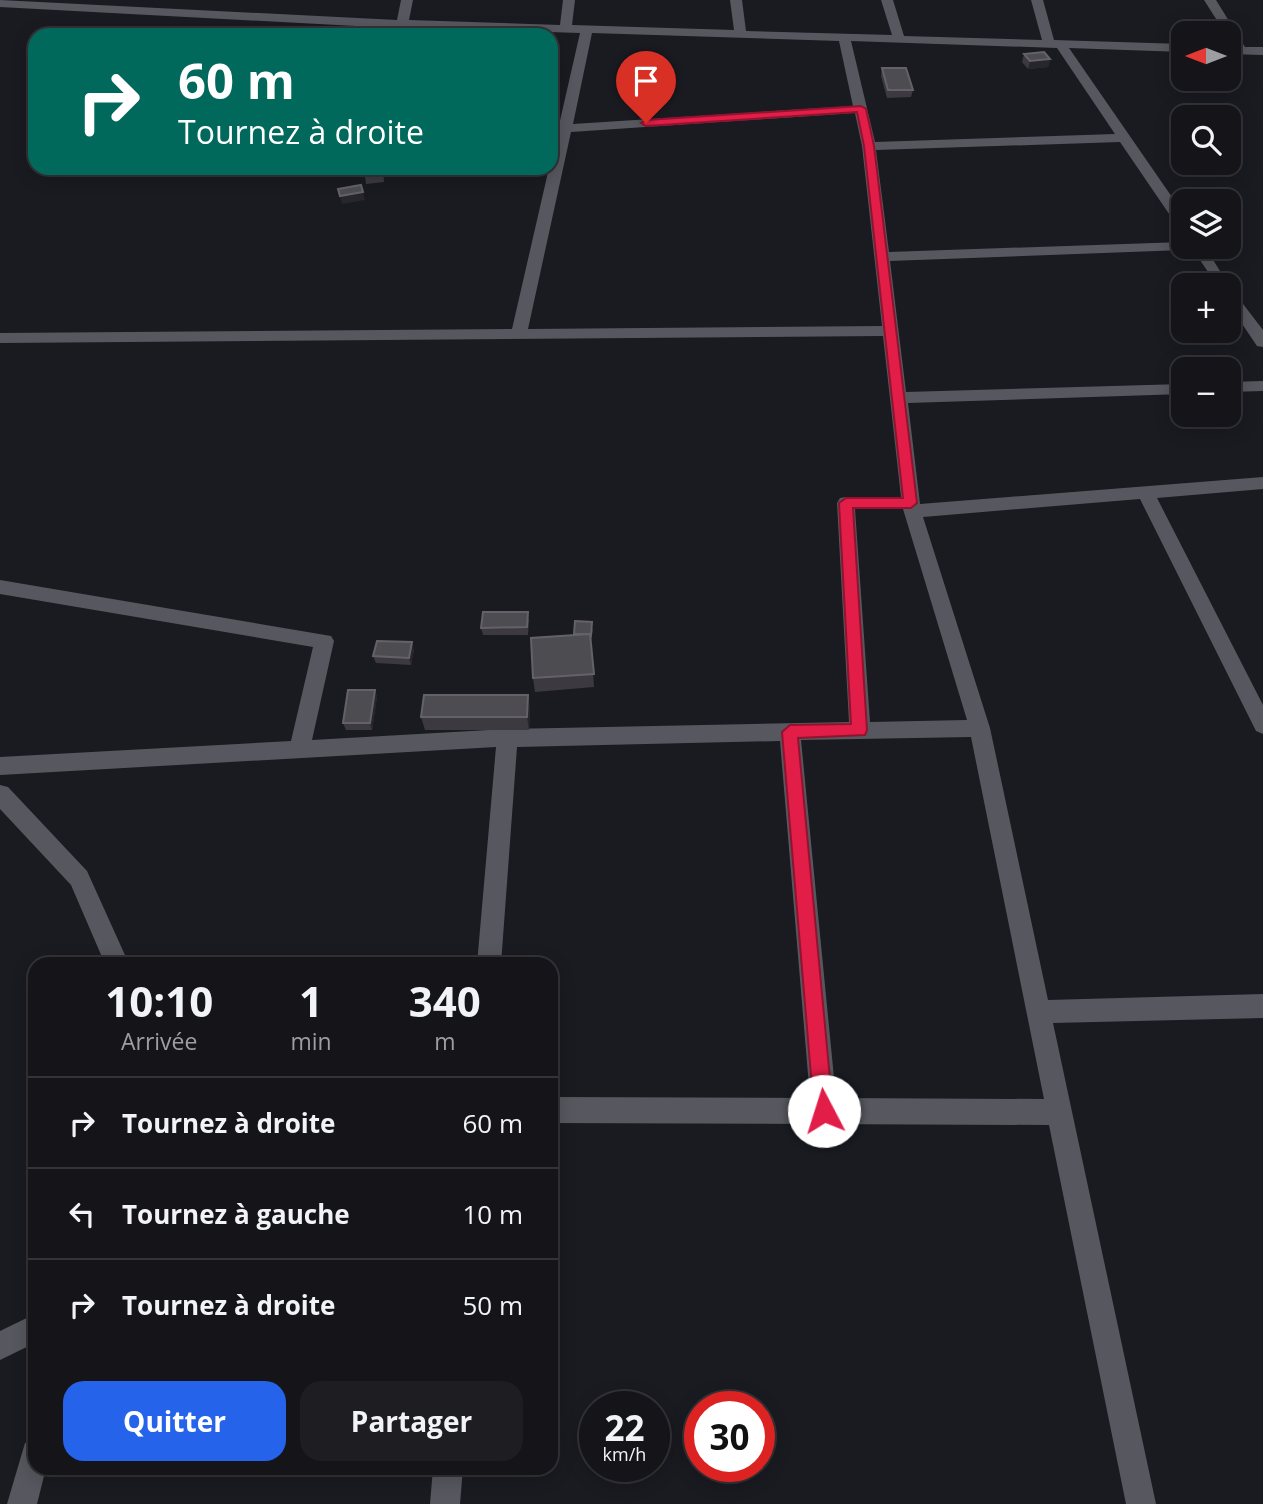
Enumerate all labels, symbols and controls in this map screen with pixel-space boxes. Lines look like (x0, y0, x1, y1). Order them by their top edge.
north arrow (1171, 21, 1241, 91)
map controls (1171, 21, 1241, 427)
text: 60 m (178, 47, 295, 113)
pin (616, 51, 676, 123)
icon: right (63, 56, 154, 147)
icon: arrive (627, 62, 665, 100)
button: search (1171, 105, 1241, 175)
text: Tournez à droite (178, 110, 424, 153)
button: layers (1171, 189, 1241, 259)
button: + (1171, 273, 1241, 343)
button: − (1171, 357, 1241, 427)
text: 10:10 (105, 972, 213, 1029)
text: 1 (299, 972, 323, 1029)
text: 340 (409, 972, 481, 1029)
text: Arrivée (121, 1025, 197, 1057)
text: min (290, 1025, 332, 1057)
text: m (434, 1025, 455, 1057)
position arrow (787, 1074, 861, 1148)
icon: right (63, 1104, 101, 1142)
text: Tournez à droite (122, 1105, 335, 1141)
text: 60 m (462, 1105, 523, 1141)
icon: left (63, 1195, 101, 1233)
text: Tournez à gauche (122, 1196, 350, 1232)
text: 10 m (462, 1196, 523, 1232)
icon: right (63, 1286, 101, 1324)
text: Tournez à droite (122, 1287, 335, 1323)
text: 50 m (462, 1287, 523, 1323)
button: Quitter (63, 1381, 286, 1461)
button: Partager (300, 1381, 523, 1461)
speed limit sign: 30 (684, 1391, 775, 1482)
text: 22 (604, 1404, 645, 1451)
text: km/h (603, 1442, 646, 1466)

